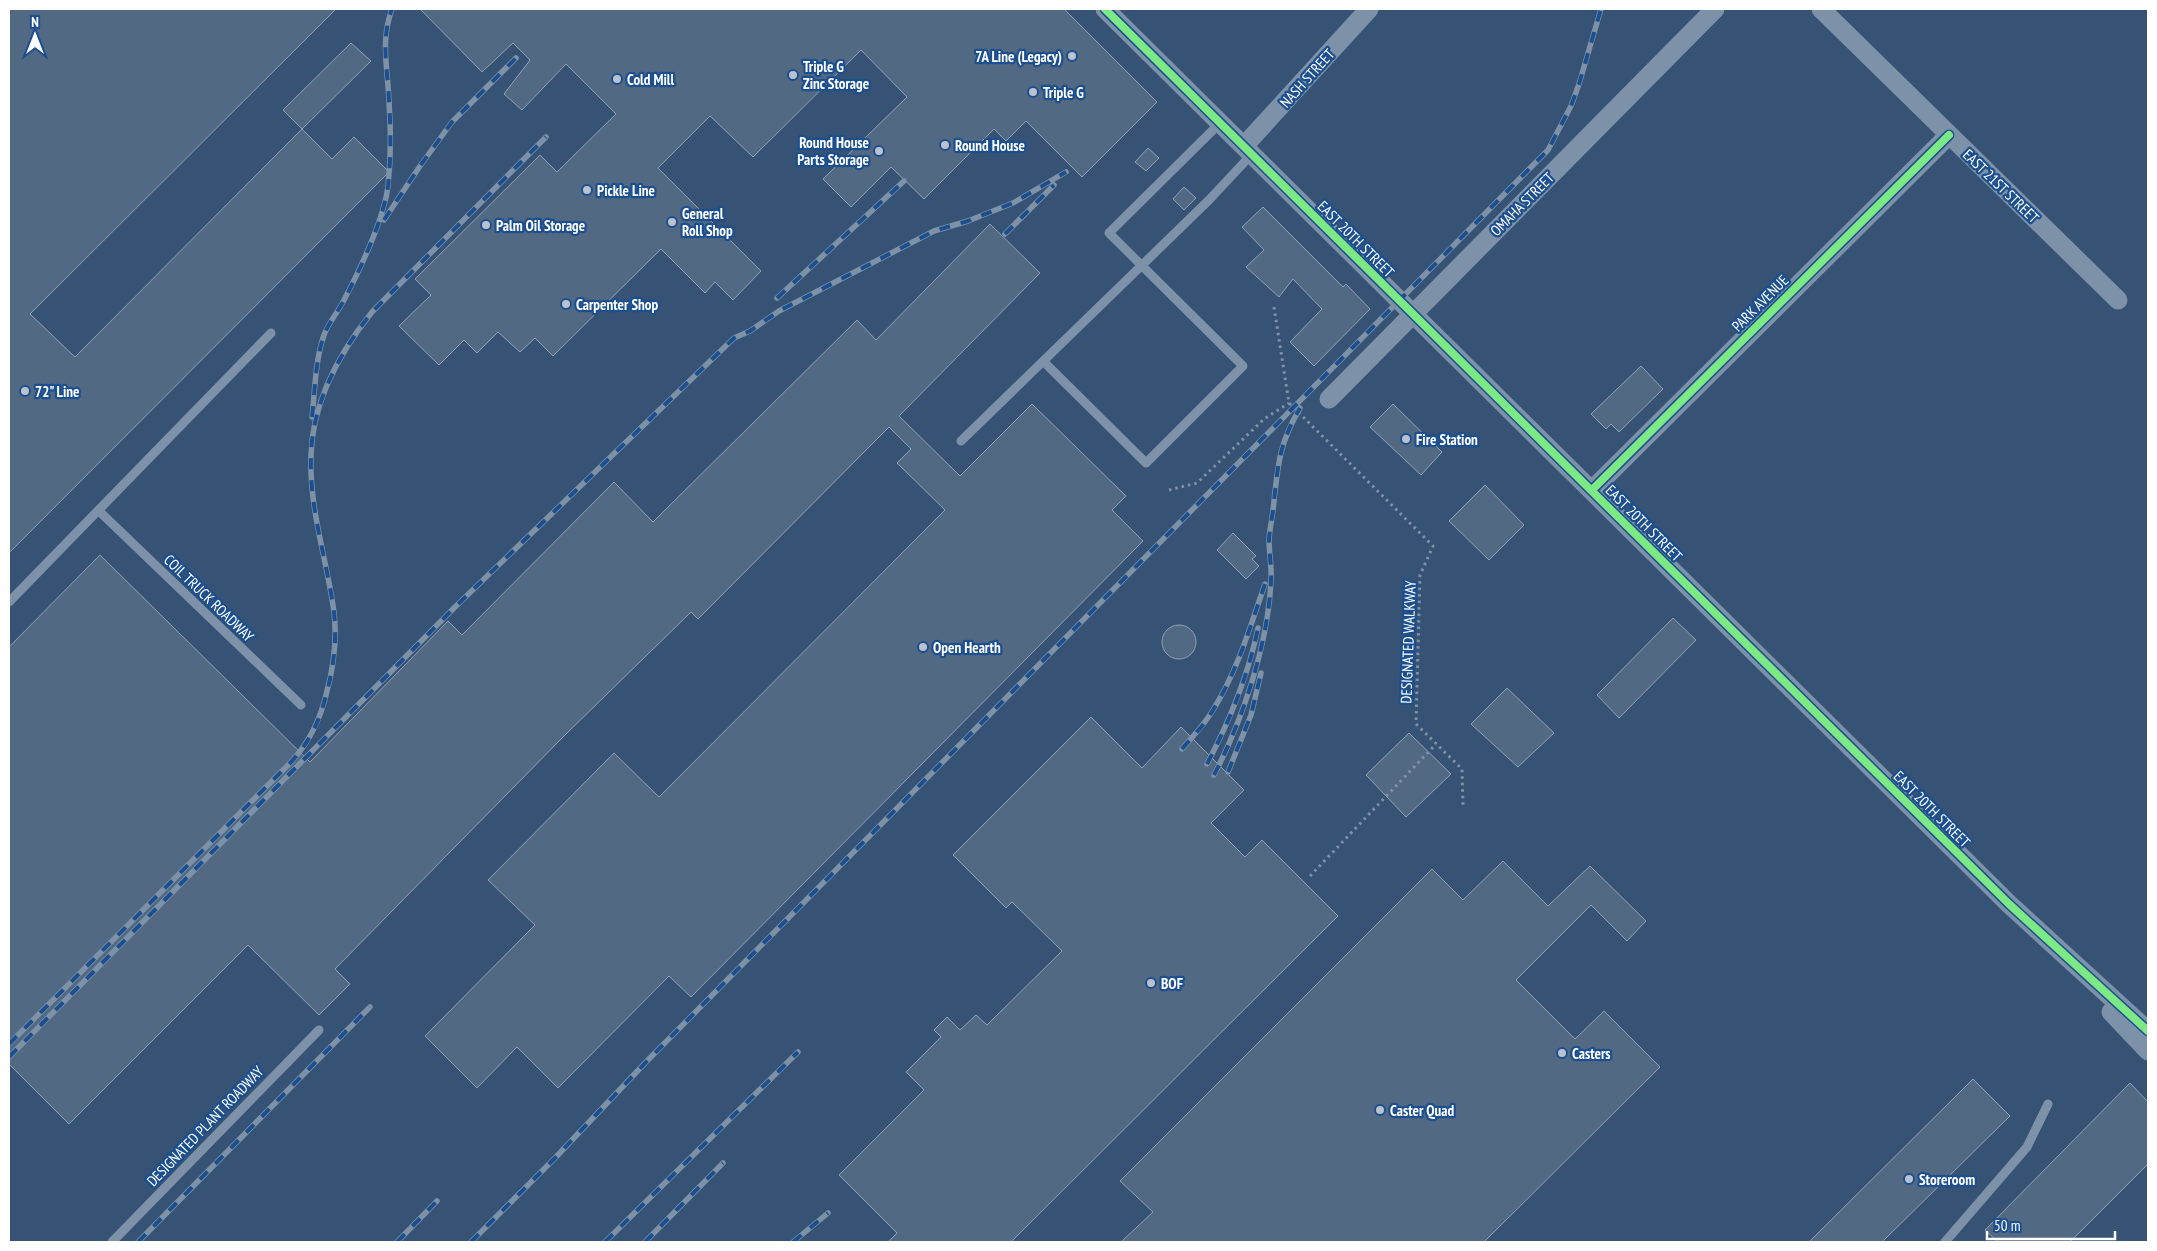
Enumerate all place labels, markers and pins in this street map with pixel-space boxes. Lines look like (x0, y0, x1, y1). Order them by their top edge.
place label: 7A Line (Legacy) (975, 47, 1062, 66)
marker: 7A Line (Legacy) (1066, 50, 1078, 62)
place label: Triple G Zinc Storage (803, 57, 869, 93)
marker: Triple G Zinc Storage (787, 69, 799, 81)
place label: Cold Mill (627, 70, 674, 89)
marker: Cold Mill (611, 73, 623, 85)
place label: Triple G (1043, 83, 1084, 102)
marker: Triple G (1027, 86, 1039, 98)
place label: Round House Parts Storage (797, 133, 869, 169)
place label: Round House (955, 136, 1025, 155)
marker: Round House (939, 139, 951, 151)
marker: Round House Parts Storage (873, 145, 885, 157)
place label: Pickle Line (597, 181, 655, 200)
marker: Pickle Line (581, 184, 593, 196)
place label: General Roll Shop (682, 204, 733, 240)
place label: Palm Oil Storage (496, 216, 585, 235)
marker: General Roll Shop (666, 216, 678, 228)
marker: Palm Oil Storage (480, 219, 492, 231)
place label: Carpenter Shop (576, 295, 658, 314)
marker: Carpenter Shop (560, 298, 572, 310)
place label: 72" Line (35, 382, 79, 401)
marker: 72" Line (19, 385, 31, 397)
place label: Fire Station (1416, 430, 1478, 449)
marker: Fire Station (1400, 433, 1412, 445)
place label: Open Hearth (933, 638, 1001, 657)
marker: Open Hearth (917, 641, 929, 653)
place label: BOF (1161, 974, 1183, 993)
marker: BOF (1145, 977, 1157, 989)
place label: Casters (1572, 1044, 1611, 1063)
marker: Casters (1556, 1047, 1568, 1059)
place label: Caster Quad (1390, 1101, 1454, 1120)
marker: Caster Quad (1374, 1104, 1386, 1116)
place label: Storeroom (1919, 1170, 1975, 1189)
marker: Storeroom (1903, 1173, 1915, 1185)

